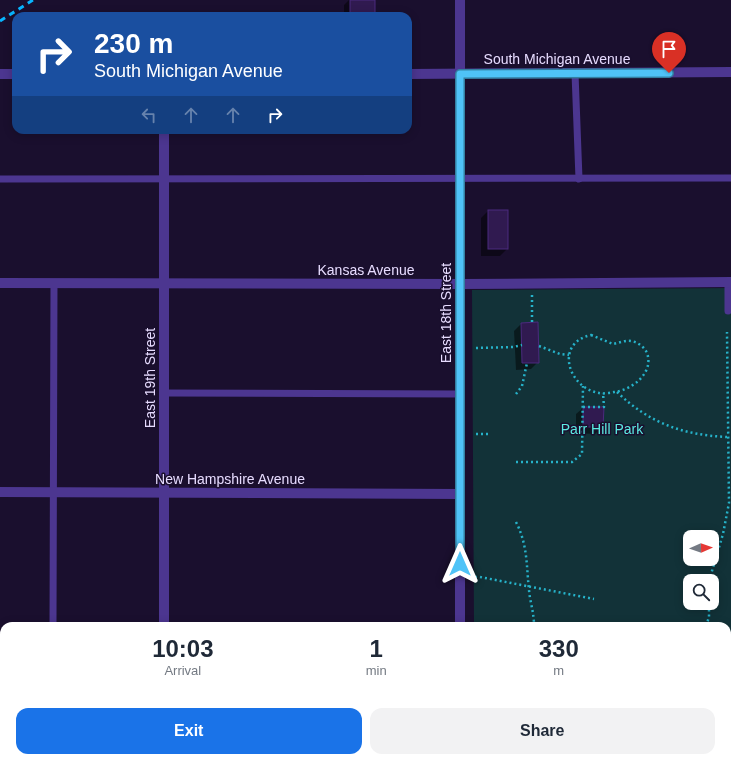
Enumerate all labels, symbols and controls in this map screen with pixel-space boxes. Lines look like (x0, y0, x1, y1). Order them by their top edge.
icon: right (28, 28, 80, 80)
text: 230 m (94, 28, 173, 59)
pin (652, 32, 686, 73)
icon: arrive (658, 38, 680, 60)
street label: South Michigan Avenue (484, 51, 631, 67)
text: South Michigan Avenue (94, 61, 283, 81)
icon: left (138, 104, 160, 126)
icon: ahead (180, 104, 202, 126)
icon: ahead (222, 104, 244, 126)
icon: right (264, 104, 286, 126)
street label: Kansas Avenue (317, 262, 415, 278)
street label: East 18th Street (438, 263, 454, 363)
street label: East 19th Street (142, 328, 158, 428)
park label: Parr Hill Park (561, 421, 644, 437)
street label: New Hampshire Avenue (155, 471, 305, 487)
north arrow (683, 530, 719, 566)
map controls (683, 530, 719, 610)
position arrow (439, 543, 481, 585)
button: search (683, 574, 719, 610)
text: 10:03 (152, 635, 214, 662)
text: 1 (369, 635, 383, 662)
text: 330 (539, 635, 579, 662)
text: Arrival (164, 663, 201, 678)
text: min (366, 663, 387, 678)
text: m (553, 663, 564, 678)
button: Exit (16, 708, 362, 754)
button: Share (370, 708, 715, 754)

